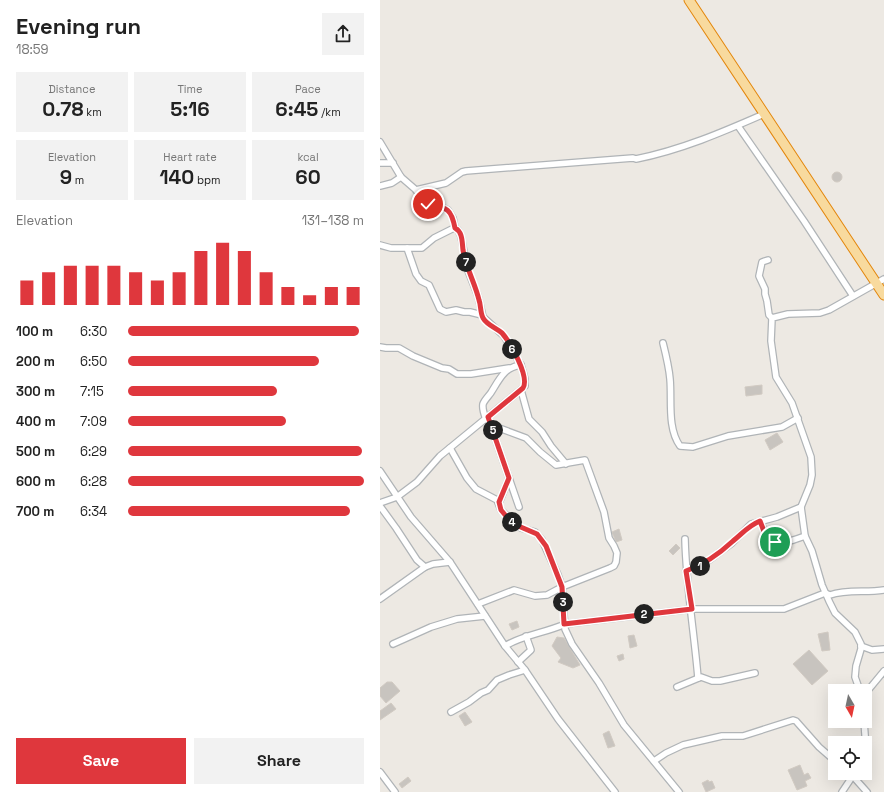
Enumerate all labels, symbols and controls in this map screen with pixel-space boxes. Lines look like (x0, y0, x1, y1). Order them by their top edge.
text: Evening run (16, 12, 141, 40)
button: share (322, 13, 364, 55)
text: 18:59 (16, 41, 49, 58)
text: Distance (49, 82, 95, 96)
text: Time (177, 82, 203, 96)
text: Pace (295, 82, 321, 96)
text: 0.78 (42, 96, 83, 122)
text: 5:16 (170, 96, 210, 122)
text: 6:45 (275, 96, 318, 122)
text: km (83, 105, 102, 119)
text: /km (318, 105, 341, 119)
text: Elevation (48, 150, 96, 164)
text: Heart rate (163, 150, 217, 164)
text: kcal (297, 150, 319, 164)
text: 9 (60, 164, 72, 190)
text: 140 (159, 164, 194, 190)
text: 60 (295, 164, 321, 190)
text: m (72, 173, 84, 187)
text: bpm (194, 173, 221, 187)
pin (411, 187, 445, 221)
icon: check (417, 193, 439, 215)
text: Elevation (16, 212, 73, 229)
text: 131–138 m (302, 212, 364, 229)
pin: 7 (456, 252, 476, 272)
text: 7 (463, 255, 469, 269)
text: 100 m (16, 323, 53, 340)
text: 6:30 (80, 323, 107, 340)
pin: 6 (502, 339, 522, 359)
text: 6 (509, 342, 515, 356)
text: 200 m (16, 353, 55, 370)
text: 6:50 (80, 353, 107, 370)
text: 300 m (16, 383, 55, 400)
text: 7:15 (80, 383, 104, 400)
text: 400 m (16, 413, 56, 430)
text: 7:09 (80, 413, 107, 430)
pin: 5 (483, 420, 503, 440)
text: 5 (490, 423, 496, 437)
text: 500 m (16, 443, 55, 460)
text: 6:29 (80, 443, 107, 460)
text: 600 m (16, 473, 55, 490)
text: 6:28 (80, 473, 107, 490)
text: 700 m (16, 503, 54, 520)
text: 6:34 (80, 503, 107, 520)
pin: 4 (502, 512, 522, 532)
text: 4 (509, 515, 516, 529)
pin (758, 525, 792, 559)
icon: arrive (764, 531, 786, 553)
pin: 1 (690, 556, 710, 576)
text: 1 (698, 559, 702, 573)
pin: 3 (553, 592, 573, 612)
text: 3 (560, 595, 566, 609)
pin: 2 (634, 604, 654, 624)
text: 2 (641, 607, 647, 621)
north arrow (828, 684, 872, 728)
map controls (828, 684, 872, 780)
button: locate (828, 736, 872, 780)
button: Save (16, 738, 186, 784)
button: Share (194, 738, 364, 784)

